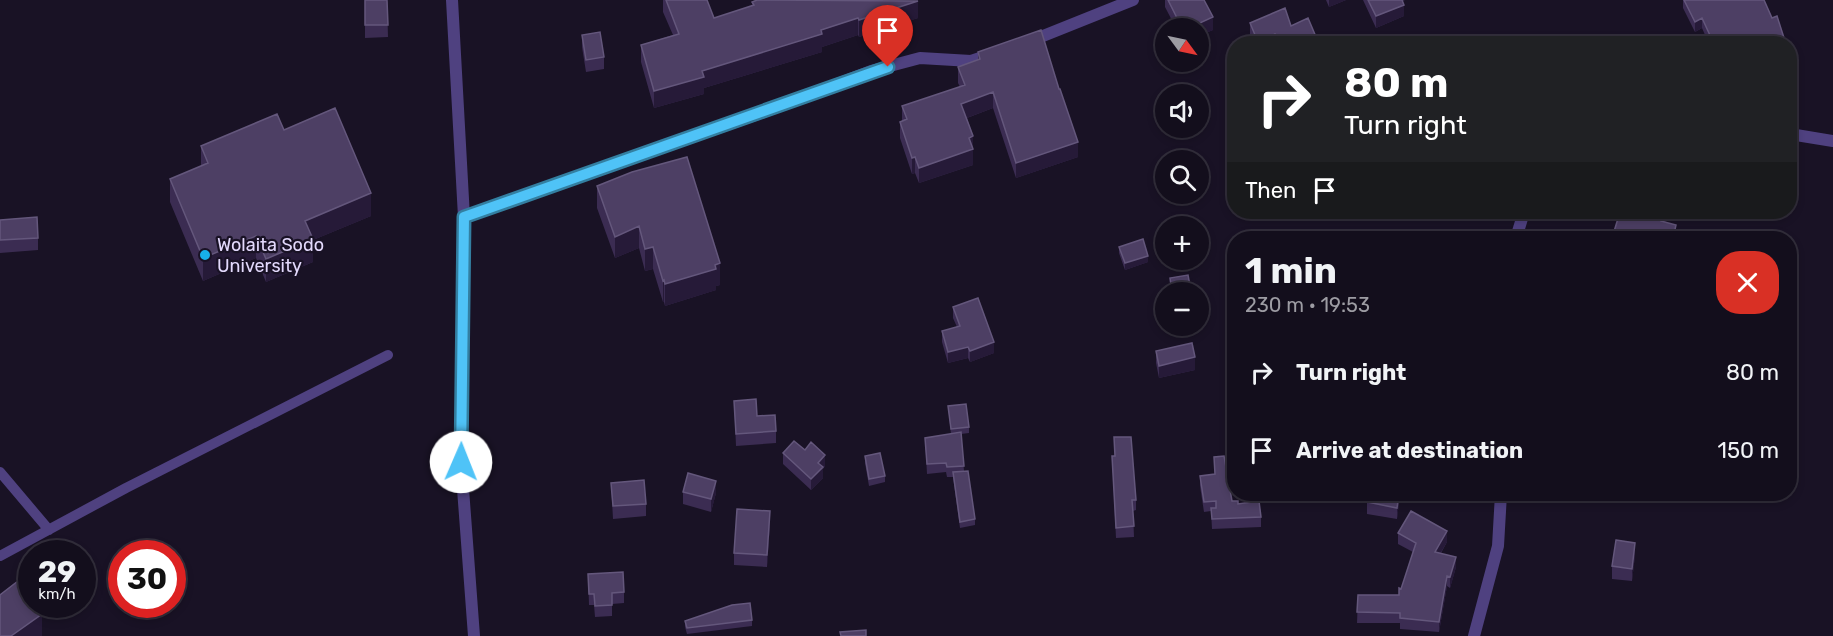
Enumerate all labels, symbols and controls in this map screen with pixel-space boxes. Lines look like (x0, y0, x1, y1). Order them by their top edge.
pin (862, 5, 913, 67)
icon: arrive (871, 14, 904, 47)
north arrow (1155, 18, 1209, 72)
map controls (1155, 18, 1209, 336)
text: 80 m (1344, 58, 1448, 108)
icon: right (1245, 60, 1323, 138)
button: sound (1155, 84, 1209, 138)
text: Turn right (1344, 109, 1467, 141)
button: search (1155, 150, 1209, 204)
icon: arrive (1308, 174, 1341, 207)
text: Then (1245, 177, 1296, 204)
button: + (1155, 216, 1209, 270)
place label: Wolaita Sodo University (217, 234, 324, 277)
marker: Wolaita Sodo University (198, 248, 212, 262)
text: 1 min (1245, 249, 1337, 292)
button: close (1716, 251, 1779, 314)
button: − (1155, 282, 1209, 336)
text: 230 m · 19:53 (1245, 293, 1370, 317)
icon: right (1245, 356, 1278, 389)
text: Turn right (1296, 359, 1406, 386)
text: 80 m (1726, 359, 1779, 386)
position arrow (429, 430, 493, 494)
icon: arrive (1245, 434, 1278, 467)
text: Arrive at destination (1296, 437, 1523, 464)
text: 150 m (1718, 437, 1779, 464)
speed limit sign: 30 (108, 540, 186, 618)
text: 29 (38, 554, 76, 590)
text: km/h (38, 585, 76, 603)

